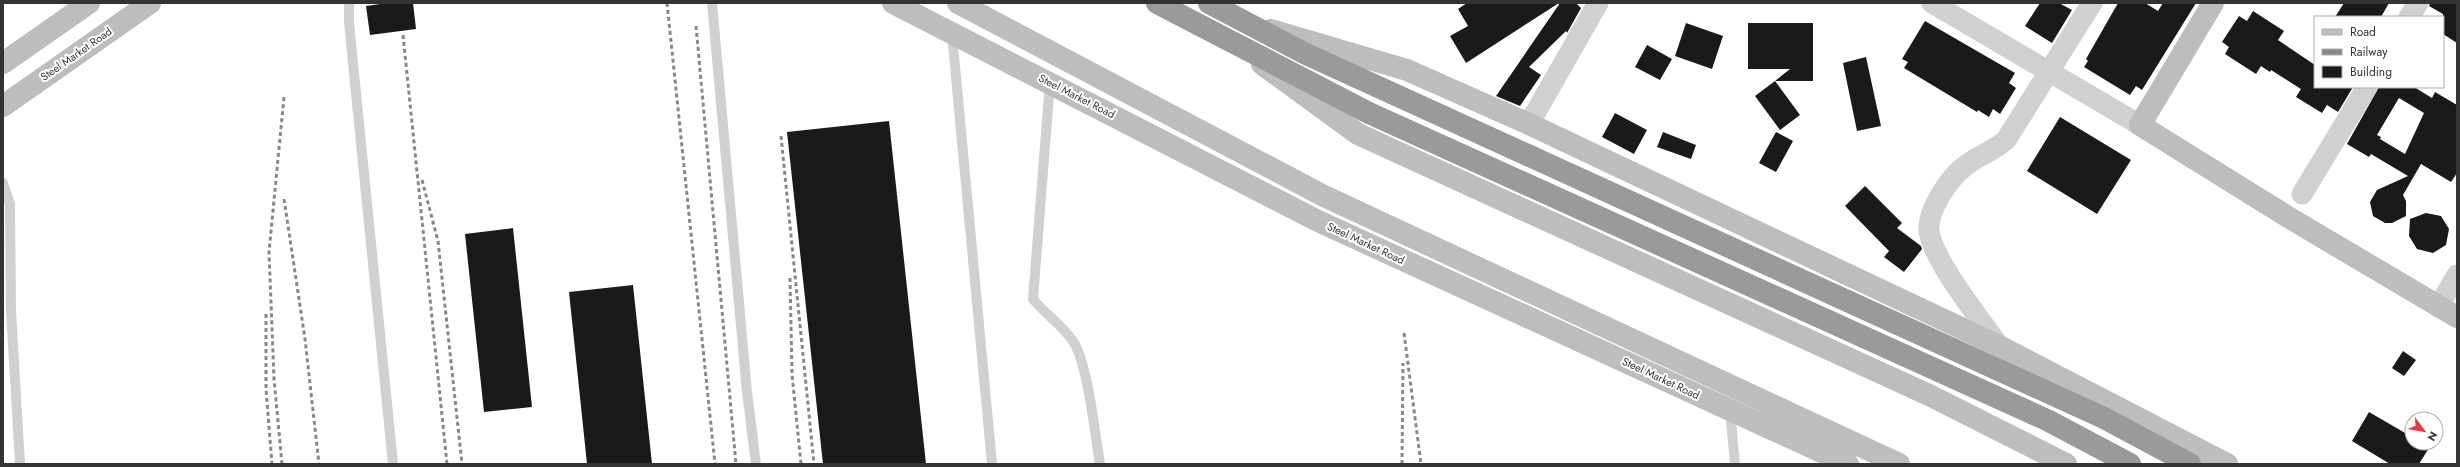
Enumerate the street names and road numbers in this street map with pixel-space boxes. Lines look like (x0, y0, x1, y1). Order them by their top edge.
street label: Steel Market Road (37, 23, 115, 85)
street label: Steel Market Road (1036, 70, 1118, 122)
street label: Steel Market Road (1325, 218, 1407, 268)
street label: Steel Market Road (1620, 353, 1702, 403)

